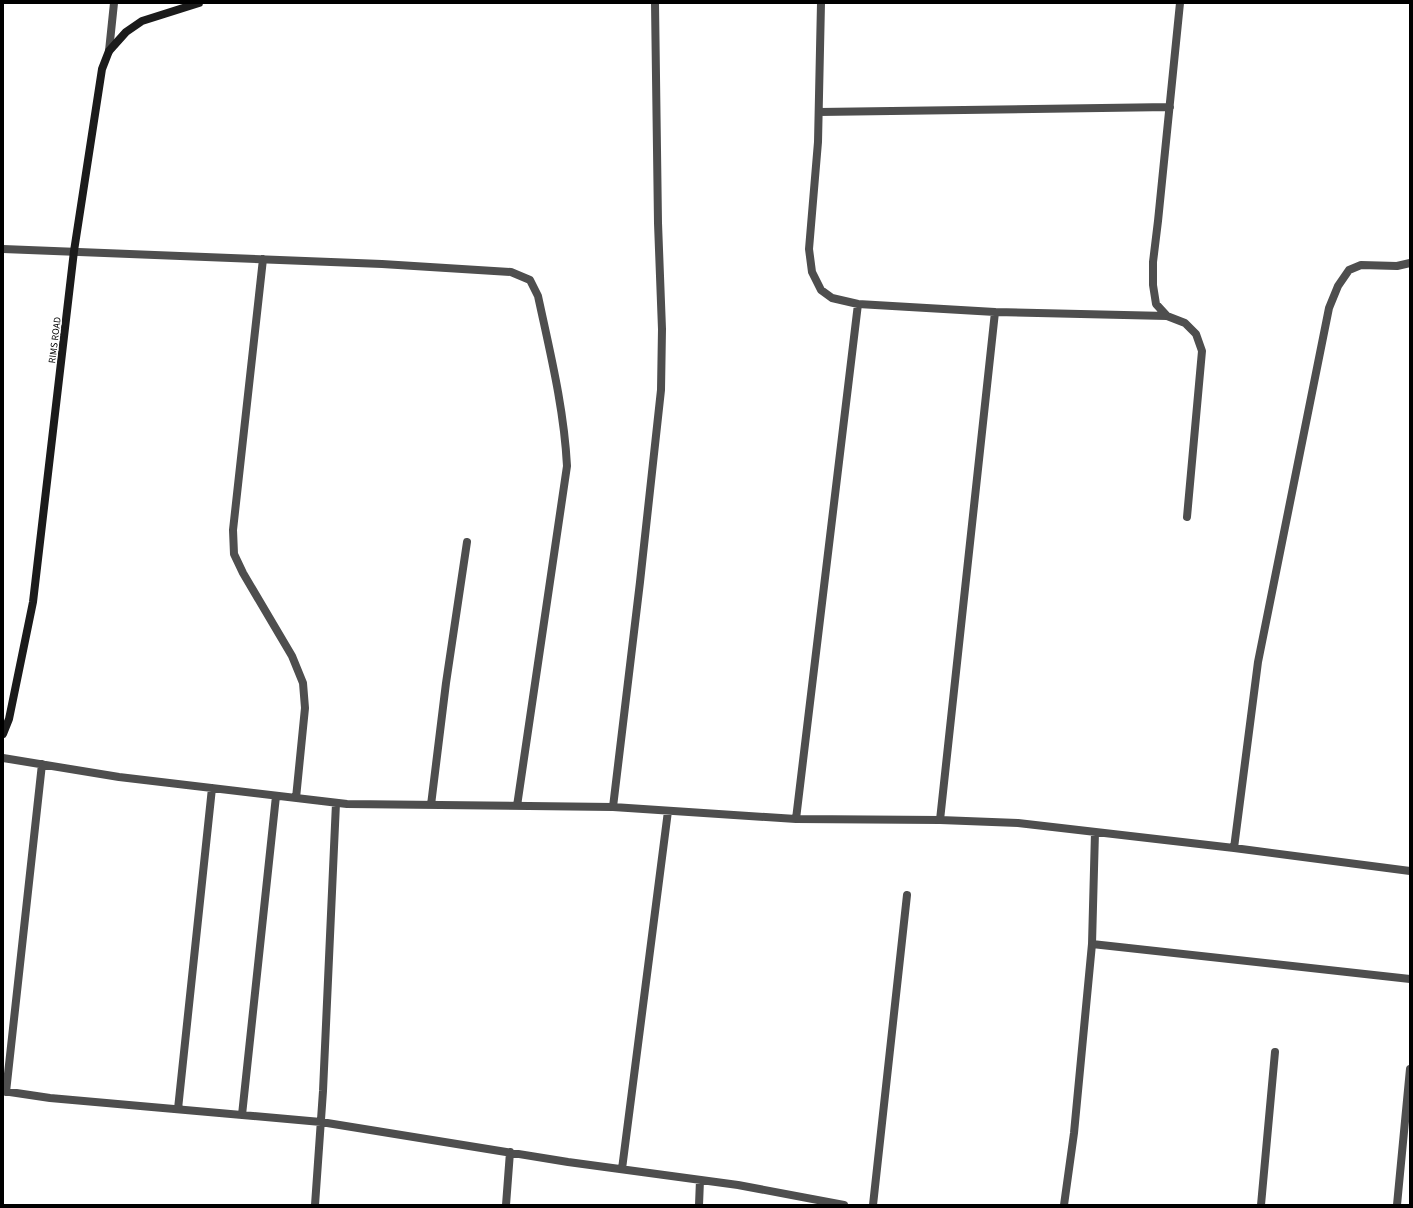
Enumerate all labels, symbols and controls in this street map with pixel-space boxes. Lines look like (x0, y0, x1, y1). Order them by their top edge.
street label: RIMS ROAD (45, 316, 65, 364)

